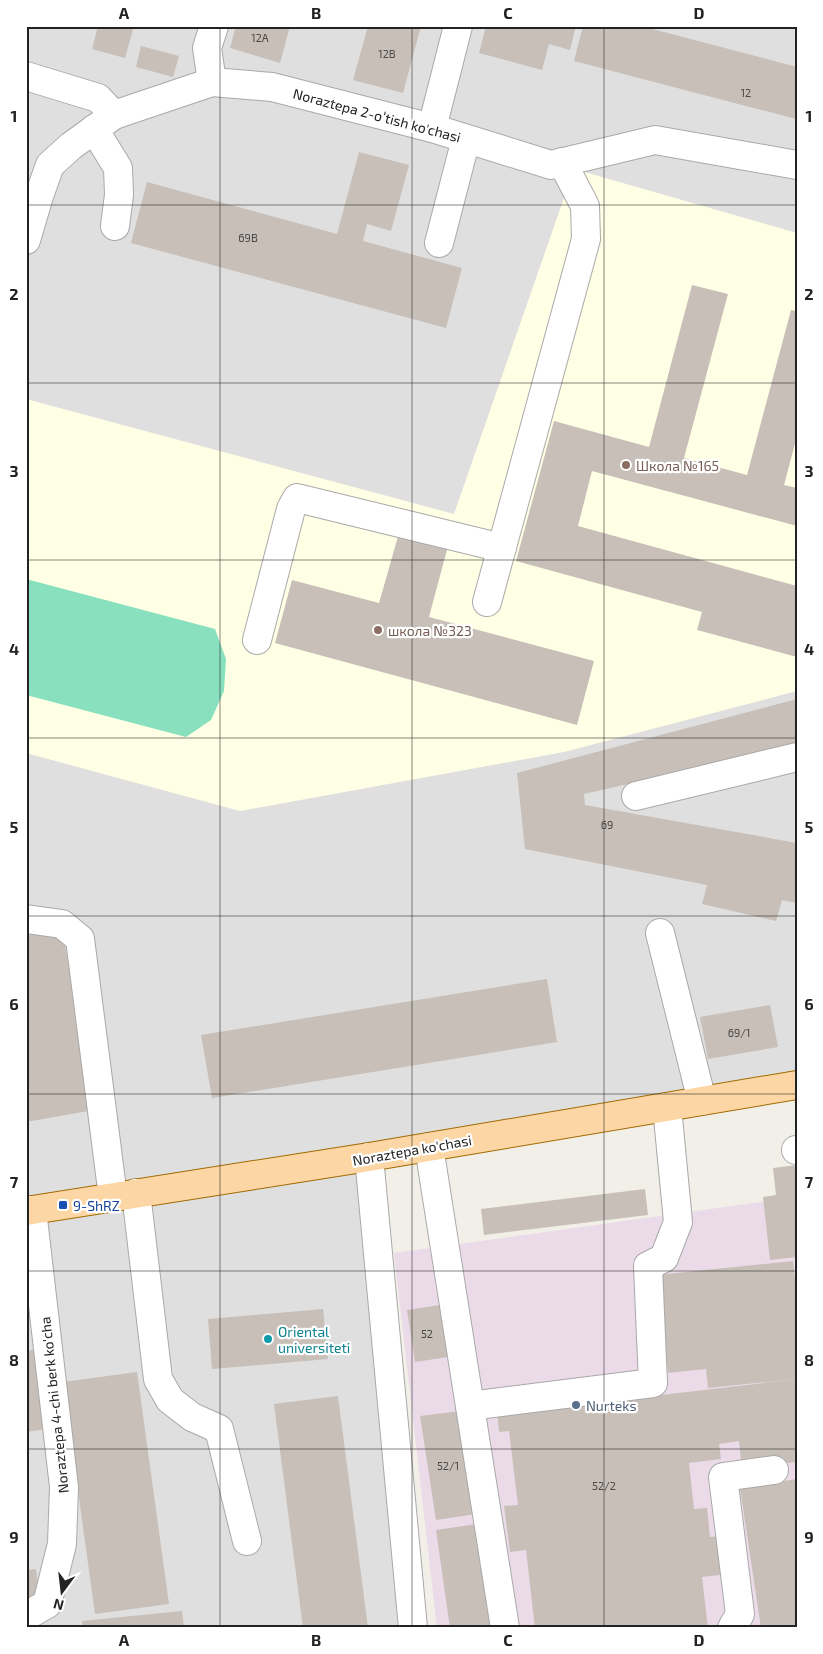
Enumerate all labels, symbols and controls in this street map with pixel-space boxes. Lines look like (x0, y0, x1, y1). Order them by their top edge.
text: A (119, 3, 130, 22)
text: B (311, 3, 321, 22)
text: C (503, 3, 513, 22)
text: D (694, 3, 705, 22)
house number: 12A (251, 31, 269, 44)
house number: 12B (378, 47, 396, 60)
street label: Noraztepa 2-oʻtish ko'chasi (291, 84, 463, 146)
house number: 12 (741, 86, 751, 99)
text: 1 (11, 106, 17, 125)
text: 1 (806, 106, 812, 125)
house number: 69В (238, 231, 258, 244)
text: 2 (9, 284, 19, 303)
text: 2 (804, 284, 814, 303)
place label: Школа №165 (636, 457, 719, 474)
marker: Школа №165 (620, 459, 632, 471)
text: 3 (9, 461, 19, 480)
text: 3 (804, 461, 814, 480)
place label: школа №323 (388, 622, 472, 639)
marker: школа №323 (372, 624, 384, 636)
text: 4 (9, 639, 19, 658)
text: 4 (804, 639, 814, 658)
text: 5 (10, 817, 19, 836)
text: 5 (805, 817, 814, 836)
house number: 69 (601, 818, 613, 831)
text: 6 (9, 994, 19, 1013)
text: 6 (804, 994, 814, 1013)
house number: 69/1 (728, 1026, 750, 1039)
street label: Noraztepa ko'chasi (351, 1131, 473, 1169)
text: 7 (10, 1172, 19, 1191)
text: 7 (805, 1172, 814, 1191)
place label: 9-ShRZ (73, 1197, 120, 1214)
marker: 9-ShRZ (57, 1199, 69, 1211)
street label: Noraztepa 4-chi berk ko'cha (36, 1316, 72, 1494)
place label: Oriental universiteti (278, 1323, 350, 1356)
house number: 52 (421, 1327, 433, 1340)
marker: Oriental universiteti (262, 1333, 274, 1345)
text: 8 (9, 1350, 19, 1369)
text: 8 (804, 1350, 814, 1369)
place label: Nurteks (586, 1397, 637, 1414)
marker: Nurteks (570, 1399, 582, 1411)
house number: 52/1 (437, 1459, 459, 1472)
house number: 52/2 (592, 1479, 616, 1492)
text: 9 (9, 1527, 19, 1546)
text: 9 (804, 1527, 814, 1546)
north arrow (38, 1566, 88, 1616)
text: N (51, 1596, 66, 1615)
text: A (119, 1630, 130, 1649)
text: B (311, 1630, 321, 1649)
text: C (503, 1630, 513, 1649)
text: D (694, 1630, 705, 1649)

